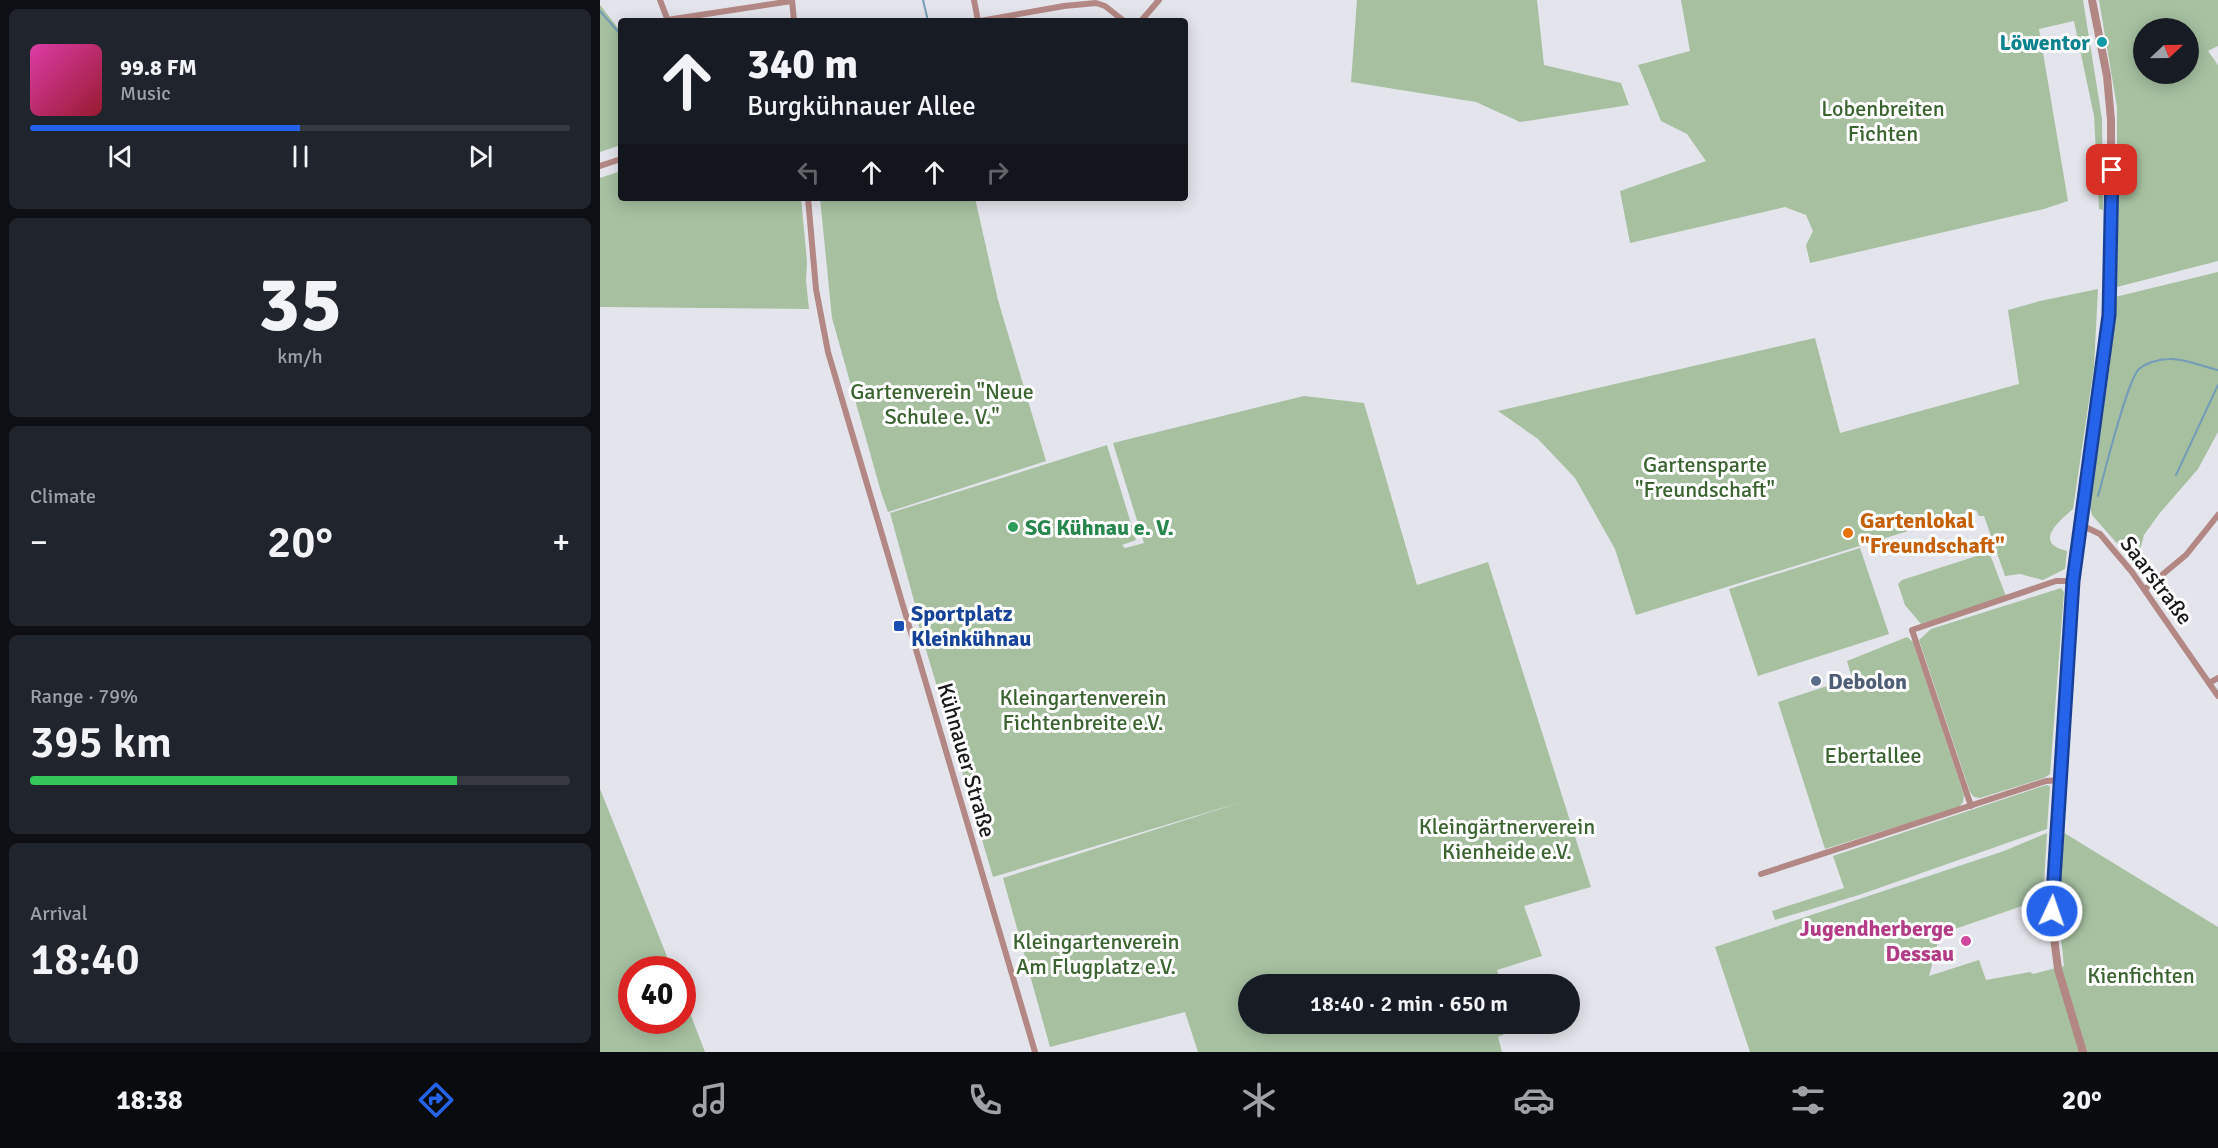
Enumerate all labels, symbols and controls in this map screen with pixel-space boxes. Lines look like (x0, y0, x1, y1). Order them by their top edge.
north arrow (2133, 18, 2199, 84)
map controls (2133, 18, 2199, 84)
place label: Löwentor (2000, 29, 2090, 56)
marker: Löwentor (2095, 35, 2109, 49)
text: 340 m (747, 39, 858, 90)
icon: ahead (648, 42, 726, 120)
text: 99.8 FM (120, 54, 197, 81)
text: Music (120, 81, 171, 106)
text: Burgkühnauer Allee (747, 90, 976, 123)
park label: Lobenbreiten Fichten (1821, 95, 1945, 147)
icon: previous (104, 140, 137, 173)
icon: pause (284, 140, 317, 173)
icon: next (464, 140, 497, 173)
pin (2086, 144, 2137, 195)
icon: arrive (2095, 153, 2128, 186)
icon: left (792, 156, 825, 189)
icon: ahead (855, 156, 888, 189)
icon: ahead (918, 156, 951, 189)
icon: right (981, 156, 1014, 189)
text: 35 (258, 257, 342, 353)
text: km/h (277, 344, 323, 369)
park label: Gartenverein "Neue Schule e. V." (850, 378, 1034, 430)
park label: Gartensparte "Freundschaft" (1635, 451, 1775, 503)
text: Climate (30, 484, 96, 509)
place label: Gartenlokal "Freundschaft" (1860, 507, 2005, 559)
place label: SG Kühnau e. V. (1025, 514, 1174, 541)
text: 20° (267, 515, 333, 570)
marker: SG Kühnau e. V. (1006, 520, 1020, 534)
text: − (30, 522, 48, 563)
text: + (552, 522, 570, 563)
marker: Gartenlokal "Freundschaft" (1841, 526, 1855, 540)
street label: Saarstraße (2115, 531, 2199, 630)
place label: Sportplatz Kleinkühnau (911, 600, 1031, 652)
marker: Sportplatz Kleinkühnau (892, 619, 906, 633)
place label: Debolon (1828, 668, 1907, 695)
marker: Debolon (1809, 674, 1823, 688)
street label: Kühnauer Straße (932, 680, 1001, 841)
text: Range · 79% (30, 684, 138, 709)
park label: Kleingartenverein Fichtenbreite e.V. (999, 684, 1167, 736)
text: 395 km (30, 715, 172, 770)
park label: Ebertallee (1825, 742, 1921, 769)
park label: Kleingärtnerverein Kienheide e.V. (1419, 813, 1595, 865)
position arrow (2020, 879, 2084, 943)
text: Arrival (30, 901, 88, 926)
place label: Jugendherberge Dessau (1799, 915, 1954, 967)
park label: Kleingartenverein Am Flugplatz e.V. (1012, 928, 1180, 980)
text: 18:40 (30, 932, 140, 987)
marker: Jugendherberge Dessau (1959, 934, 1973, 948)
speed limit sign: 40 (618, 956, 696, 1034)
park label: Kienfichten (2087, 962, 2195, 989)
text: 18:40 · 2 min · 650 m (1310, 990, 1508, 1017)
icon: directions (415, 1079, 457, 1121)
icon: music (689, 1079, 731, 1121)
icon: phone (964, 1079, 1006, 1121)
icon: climate (1238, 1079, 1280, 1121)
icon: car (1513, 1079, 1555, 1121)
icon: filters (1787, 1079, 1829, 1121)
text: 18:38 (116, 1084, 183, 1117)
text: 20° (2062, 1084, 2102, 1117)

